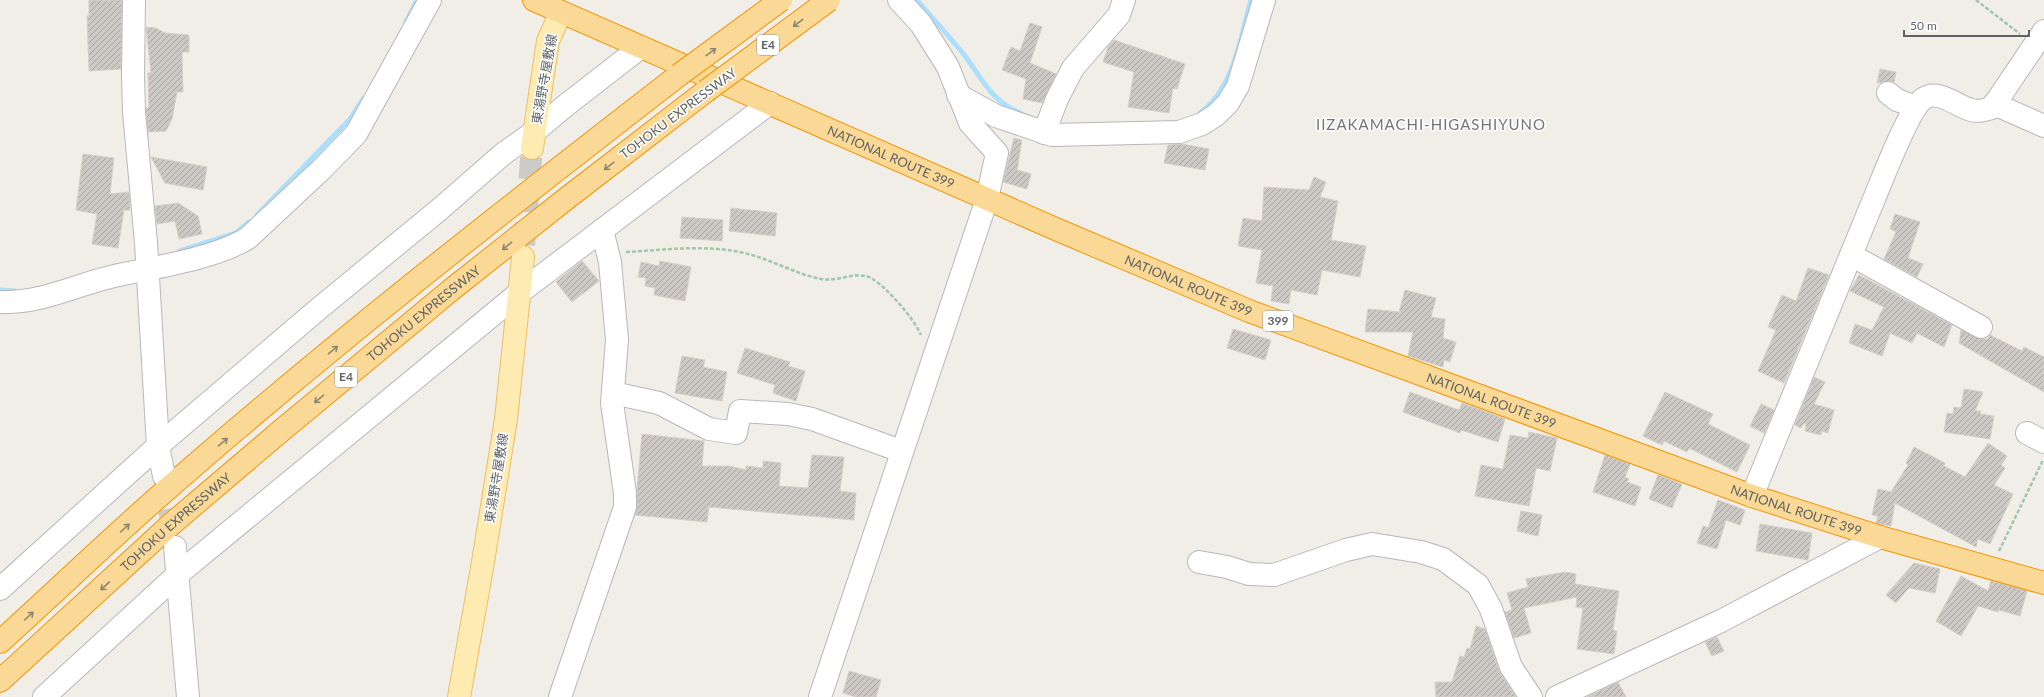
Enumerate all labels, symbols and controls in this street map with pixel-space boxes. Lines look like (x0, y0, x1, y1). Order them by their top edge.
scale bar (1904, 12, 2029, 38)
text: 50 m (1910, 18, 1937, 33)
one-way arrow (792, 19, 803, 27)
street label: 東湯野寺屋敷線 (528, 33, 560, 125)
road number: E4 (757, 35, 779, 55)
one-way arrow (705, 48, 716, 56)
street label: TOHOKU EXPRESSWAY (617, 63, 740, 162)
district label: IIZAKAMACHI-HIGASHIYUNO (1316, 115, 1546, 133)
street label: NATIONAL ROUTE 399 (825, 122, 957, 192)
one-way arrow (603, 162, 614, 170)
one-way arrow (501, 242, 512, 251)
street label: NATIONAL ROUTE 399 (1122, 251, 1255, 319)
street label: TOHOKU EXPRESSWAY (363, 261, 484, 364)
road number: 399 (1263, 311, 1293, 331)
one-way arrow (328, 345, 338, 354)
road number: E4 (335, 367, 357, 387)
street label: NATIONAL ROUTE 399 (1424, 369, 1559, 431)
one-way arrow (314, 395, 324, 404)
street label: 東湯野寺屋敷線 (481, 432, 511, 524)
one-way arrow (217, 438, 228, 447)
street label: TOHOKU EXPRESSWAY (117, 468, 235, 575)
street label: NATIONAL ROUTE 399 (1728, 481, 1864, 539)
one-way arrow (120, 523, 130, 533)
one-way arrow (100, 581, 110, 590)
one-way arrow (24, 611, 34, 620)

